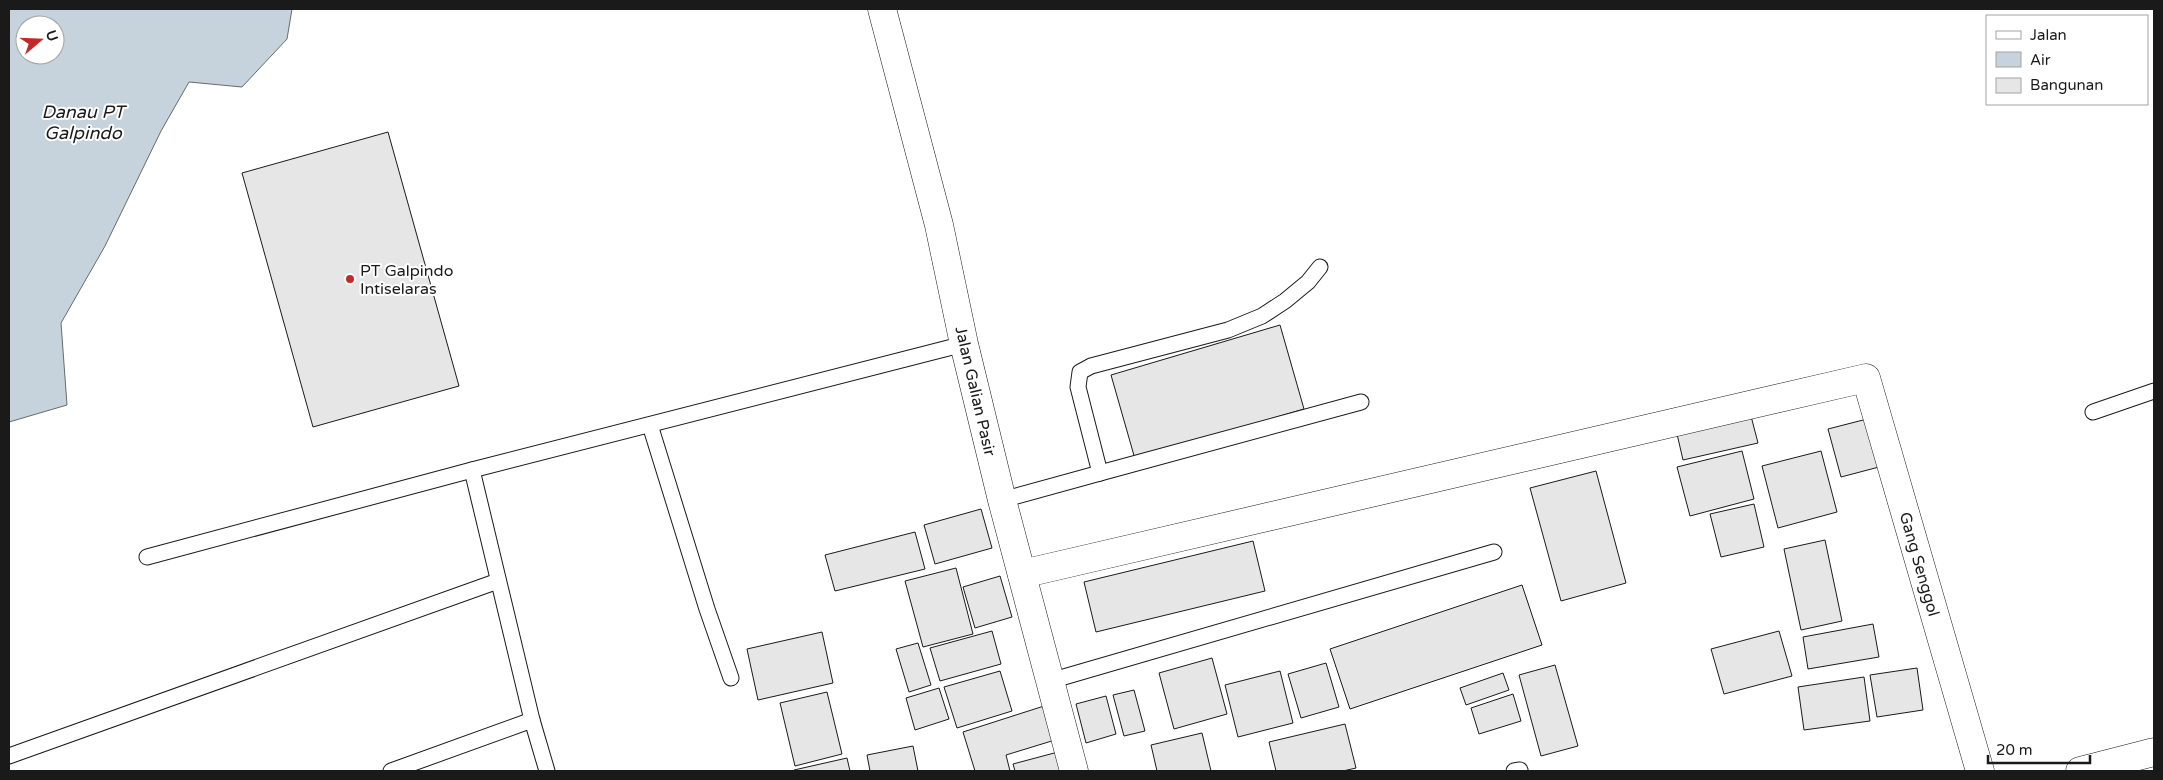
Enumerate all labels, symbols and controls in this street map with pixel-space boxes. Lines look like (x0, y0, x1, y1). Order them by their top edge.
north arrow (15, 15, 65, 65)
legend (1986, 15, 2148, 105)
text: Jalan (2030, 26, 2067, 44)
text: U (42, 28, 62, 44)
text: Air (2030, 51, 2051, 69)
text: Bangunan (2030, 76, 2103, 94)
water label: Danau PT Galpindo (41, 101, 128, 144)
place label: PT Galpindo Intiselaras (360, 261, 453, 299)
marker: PT Galpindo Intiselaras (344, 273, 356, 285)
street label: Jalan Galian Pasir (950, 324, 1000, 459)
street label: Gang Senggol (1895, 510, 1943, 619)
scale bar (1988, 732, 2090, 764)
text: 20 m (1996, 741, 2033, 759)

